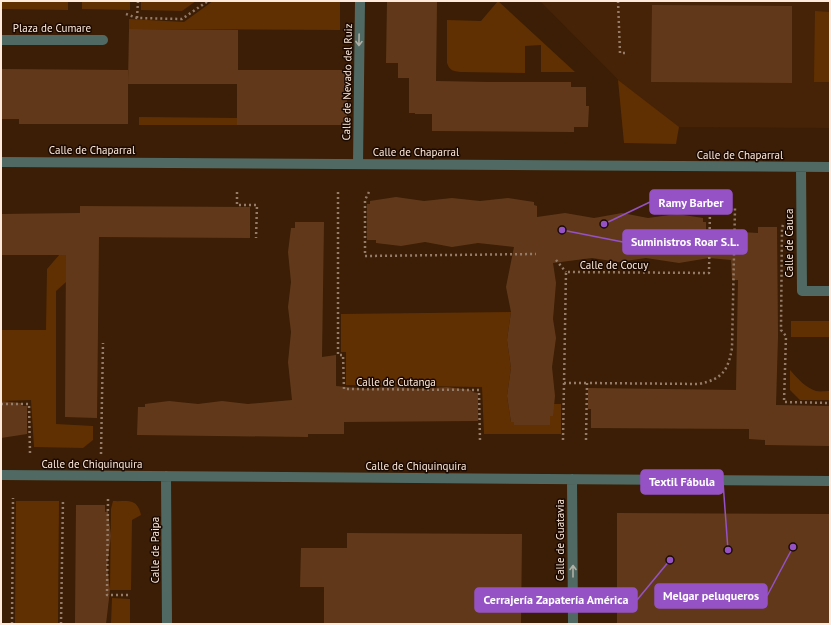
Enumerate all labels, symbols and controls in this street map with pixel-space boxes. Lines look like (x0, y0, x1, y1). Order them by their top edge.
street label: Plaza de Cumare (13, 21, 92, 35)
street label: Calle de Nevado del Ruiz (339, 23, 355, 141)
one-way arrow (355, 33, 363, 46)
street label: Calle de Chaparral (49, 143, 136, 157)
street label: Calle de Chaparral (373, 145, 460, 159)
street label: Calle de Chaparral (697, 148, 784, 162)
callout: Ramy Barber (650, 190, 732, 214)
text: Ramy Barber (658, 195, 724, 210)
street label: Calle de Cauca (782, 209, 796, 277)
callout: Suministros Roar S.L. (623, 230, 747, 254)
text: Suministros Roar S.L. (631, 234, 739, 249)
street label: Calle de Cocuy (580, 258, 649, 272)
street label: Calle de Cutanga (356, 375, 436, 389)
street label: Calle de Chiquinquira (42, 457, 142, 471)
street label: Calle de Chiquinquira (366, 459, 466, 473)
callout: Textil Fábula (641, 470, 723, 494)
text: Textil Fábula (649, 474, 715, 489)
street label: Calle de Guatavia (553, 499, 567, 581)
street label: Calle de Paipa (148, 517, 162, 583)
one-way arrow (569, 565, 577, 578)
callout: Melgar peluqueros (655, 584, 767, 608)
callout: Cerrajería Zapatería América (475, 588, 637, 612)
text: Melgar peluqueros (663, 588, 759, 603)
text: Cerrajería Zapatería América (484, 592, 628, 607)

